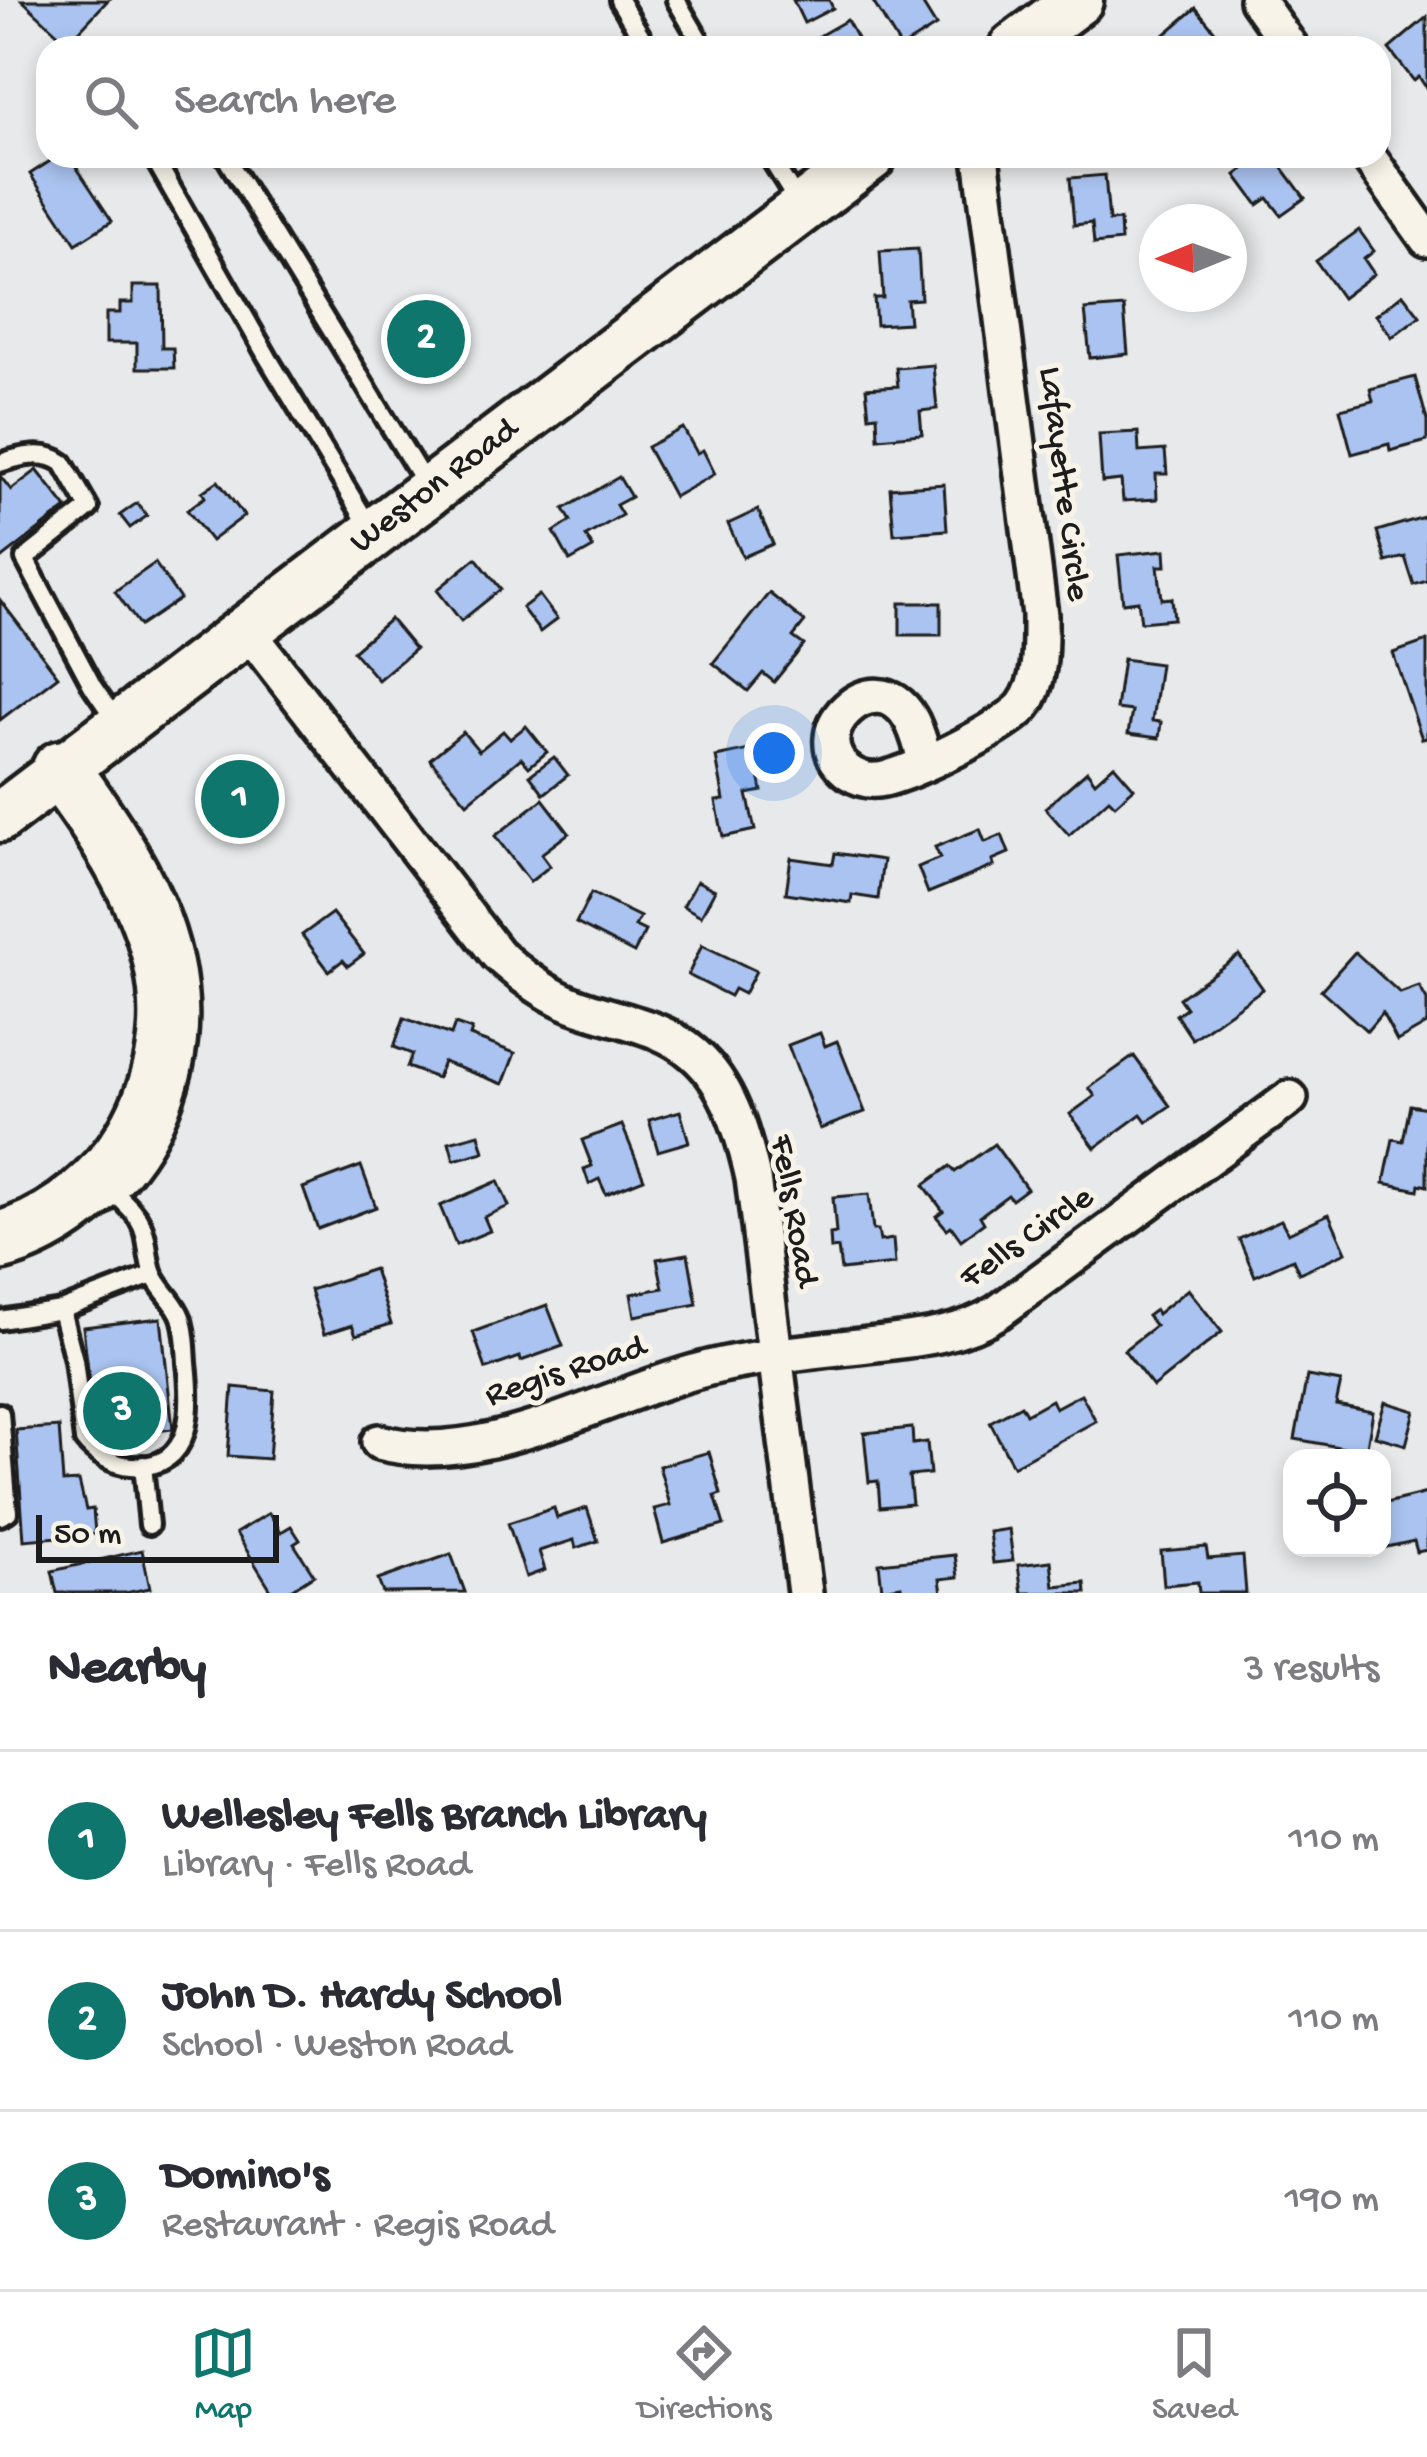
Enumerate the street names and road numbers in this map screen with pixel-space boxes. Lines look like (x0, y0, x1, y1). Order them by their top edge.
street label: Lafayette Circle (1026, 364, 1098, 604)
street label: Weston Road (342, 408, 530, 565)
street label: Fells Road (757, 1131, 827, 1293)
street label: Fells Circle (952, 1177, 1104, 1301)
street label: Regis Road (480, 1326, 654, 1419)

